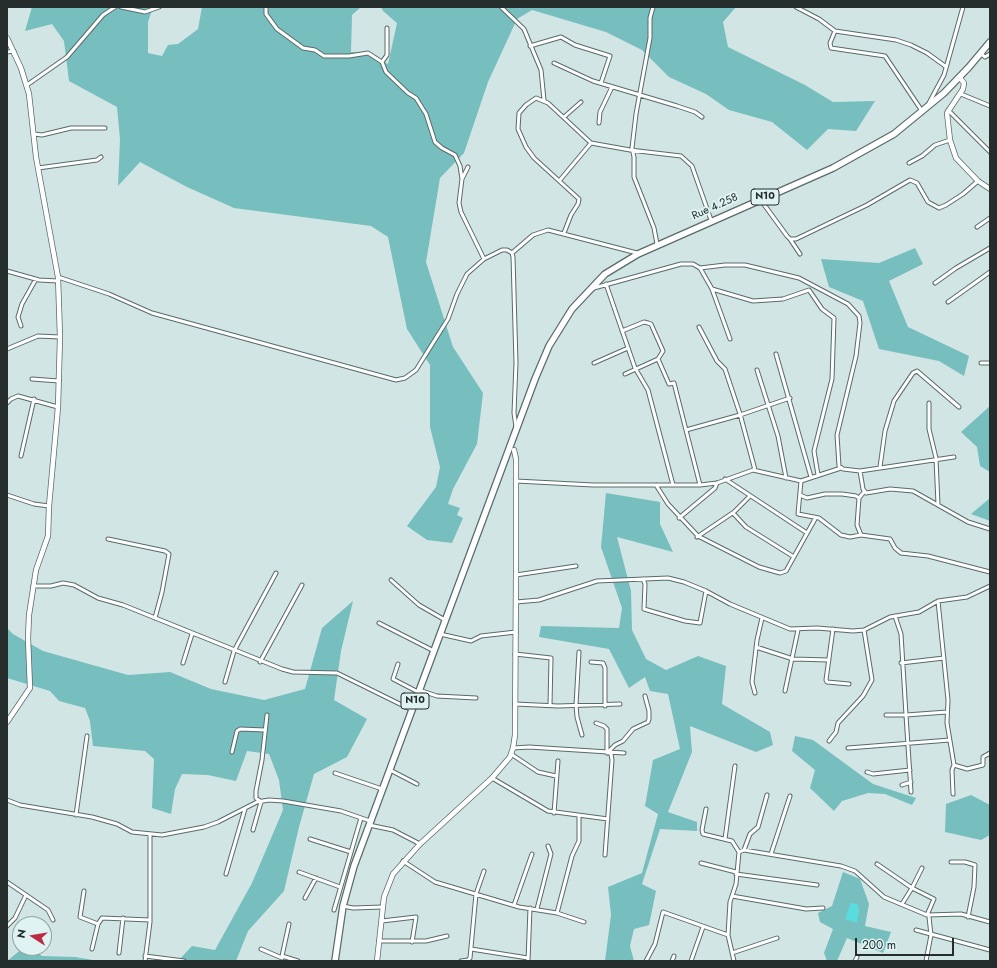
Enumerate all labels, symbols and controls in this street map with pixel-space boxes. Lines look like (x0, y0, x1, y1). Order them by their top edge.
road number: N10 (751, 189, 779, 205)
street label: Rue 4.258 (690, 191, 740, 223)
road number: N10 (401, 693, 429, 709)
north arrow (12, 916, 52, 956)
text: N (13, 928, 30, 940)
scale bar (857, 930, 956, 956)
text: 200 m (862, 936, 896, 954)

